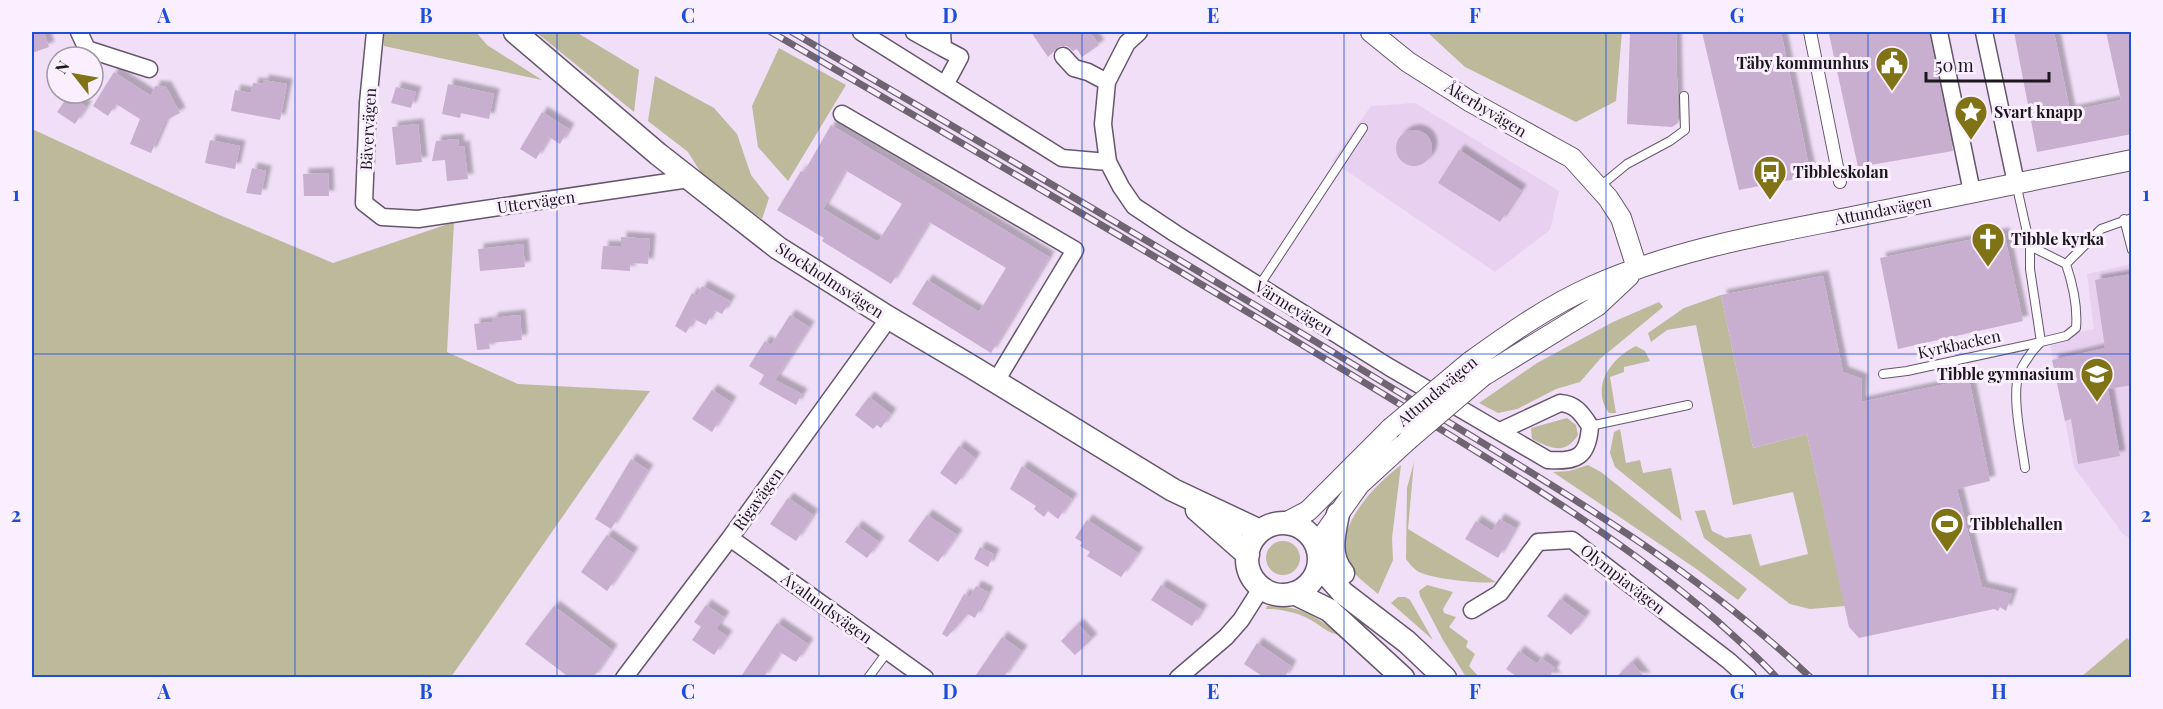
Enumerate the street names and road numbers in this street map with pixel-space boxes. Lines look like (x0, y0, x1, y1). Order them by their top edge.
street label: Åkerbyvägen (1441, 75, 1531, 141)
street label: Bävervägen (355, 87, 380, 171)
street label: Uttervägen (496, 186, 577, 217)
street label: Attundavägen (1832, 190, 1934, 229)
street label: Stockholmsvägen (772, 237, 889, 323)
street label: Värmevägen (1250, 275, 1338, 340)
street label: Kyrkbacken (1915, 324, 2003, 363)
street label: Attundavägen (1391, 351, 1481, 431)
street label: Rigavägen (728, 463, 788, 534)
street label: Olympiavägen (1577, 539, 1670, 619)
street label: Åvalundsvägen (777, 567, 877, 648)

